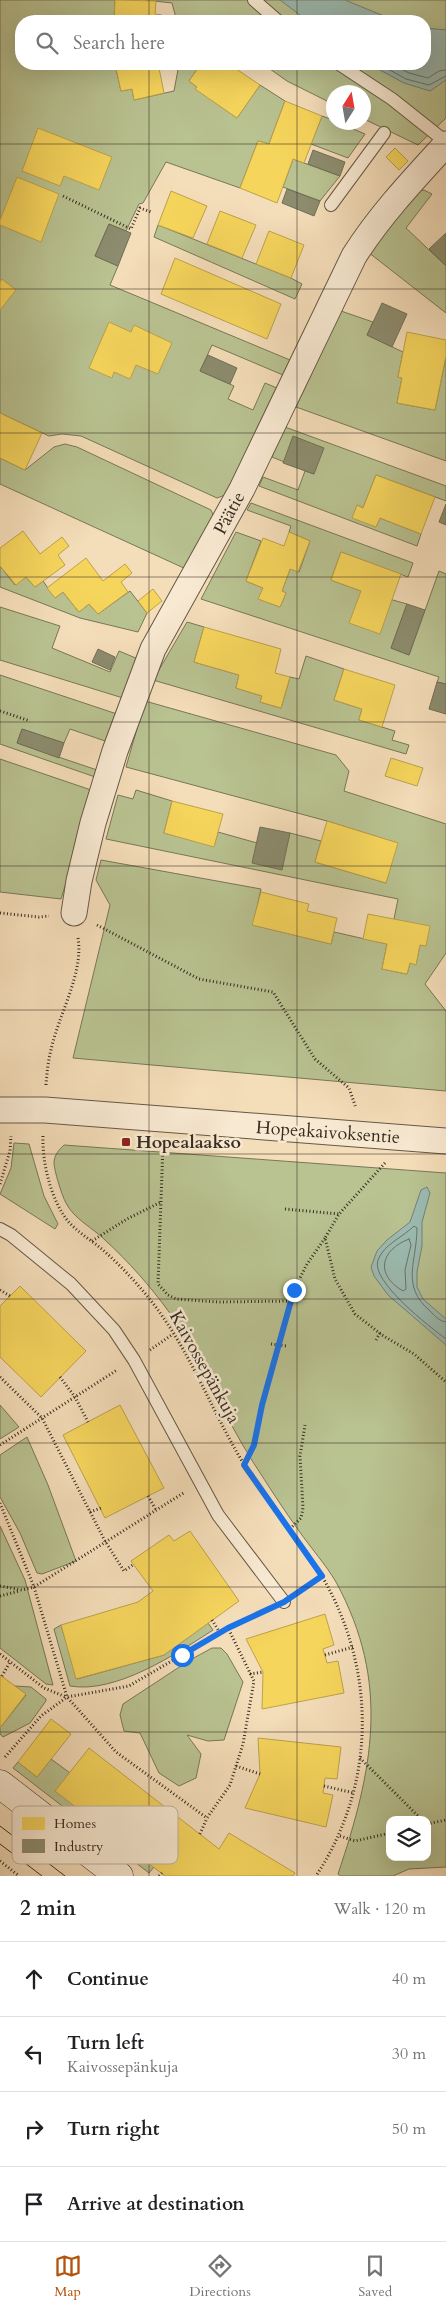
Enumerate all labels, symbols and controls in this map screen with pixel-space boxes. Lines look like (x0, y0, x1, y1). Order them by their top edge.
search box (15, 15, 431, 70)
icon: search (33, 29, 61, 57)
text: Search here (73, 30, 165, 56)
north arrow (326, 85, 371, 130)
street label: Päätie (208, 487, 251, 539)
street label: Hopeakaivoksentie (255, 1115, 401, 1150)
place label: Hopealaakso (136, 1130, 241, 1155)
marker: Hopealaakso (120, 1136, 132, 1148)
route end (283, 1279, 306, 1302)
street label: Kaivossepänkuja (163, 1306, 246, 1428)
route start (171, 1644, 194, 1667)
legend (12, 1806, 178, 1864)
text: Homes (54, 1814, 96, 1833)
map controls (386, 1816, 431, 1861)
button: layers (386, 1816, 431, 1861)
text: Industry (54, 1837, 104, 1856)
text: 2 min (20, 1894, 76, 1923)
text: Walk · 120 m (334, 1898, 426, 1920)
icon: ahead (20, 1965, 48, 1993)
text: Continue (67, 1966, 149, 1992)
text: 40 m (392, 1968, 426, 1990)
text: Turn left (67, 2030, 144, 2056)
icon: left (20, 2040, 48, 2068)
text: 30 m (392, 2043, 426, 2065)
text: Kaivossepänkuja (67, 2056, 178, 2078)
icon: right (20, 2115, 48, 2143)
text: Turn right (67, 2116, 159, 2142)
text: 50 m (392, 2118, 426, 2140)
icon: arrive (20, 2190, 48, 2218)
text: Arrive at destination (67, 2191, 244, 2217)
tab: Map (54, 2252, 82, 2301)
tab: Directions (189, 2252, 251, 2301)
tab: Saved (358, 2252, 392, 2301)

